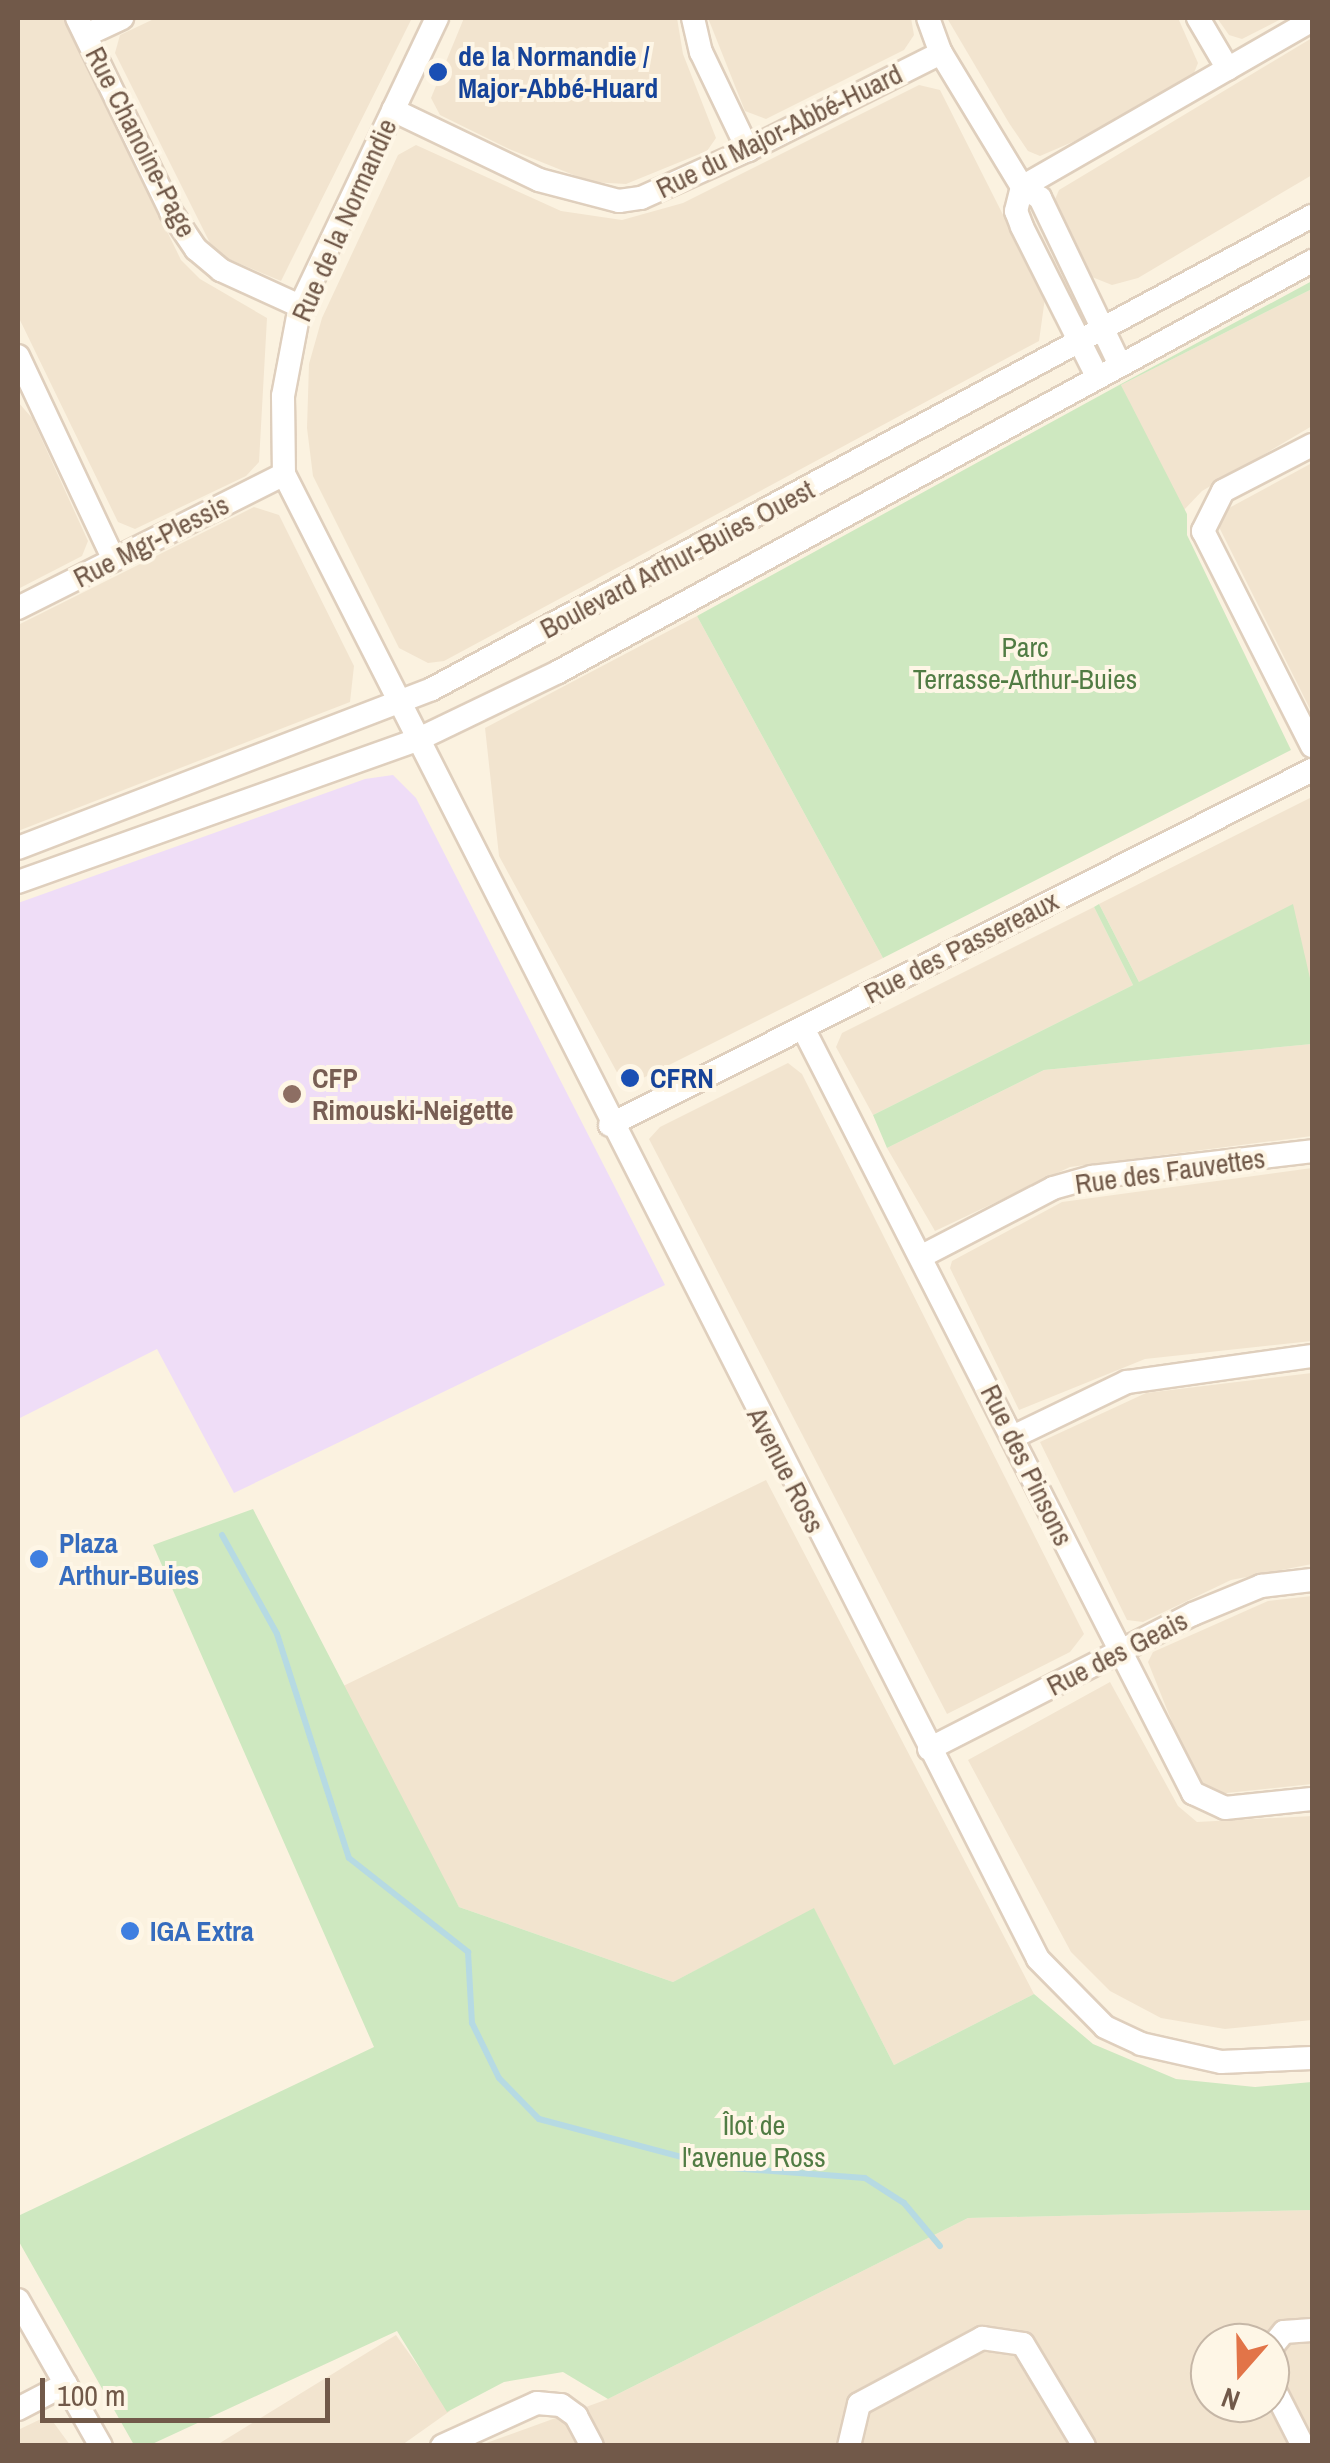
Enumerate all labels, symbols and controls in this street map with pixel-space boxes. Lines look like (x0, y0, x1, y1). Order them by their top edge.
place label: de la Normandie / Major-Abbé-Huard (458, 39, 658, 105)
street label: Rue Chanoine-Page (79, 41, 203, 243)
street label: Rue du Major-Abbé-Huard (651, 57, 907, 205)
marker: de la Normandie / Major-Abbé-Huard (427, 61, 449, 83)
street label: Rue de la Normandie (284, 113, 404, 327)
street label: Boulevard Arthur-Buies Ouest (534, 472, 820, 646)
street label: Rue Mgr-Plessis (68, 488, 234, 594)
park label: Parc Terrasse-Arthur-Buies (913, 630, 1137, 696)
street label: Rue des Passereaux (858, 884, 1064, 1010)
place label: CFP Rimouski-Neigette (312, 1061, 514, 1127)
place label: CFRN (650, 1061, 714, 1095)
marker: CFRN (619, 1067, 641, 1089)
marker: CFP Rimouski-Neigette (281, 1083, 303, 1105)
street label: Rue des Fauvettes (1073, 1141, 1267, 1201)
street label: Rue des Pinsons (974, 1379, 1080, 1551)
street label: Avenue Ross (740, 1402, 832, 1538)
place label: Plaza Arthur-Buies (59, 1526, 199, 1592)
marker: Plaza Arthur-Buies (28, 1548, 50, 1570)
street label: Rue des Geais (1041, 1603, 1193, 1703)
place label: IGA Extra (150, 1914, 255, 1948)
marker: IGA Extra (119, 1920, 141, 1942)
park label: Îlot de l'avenue Ross (682, 2108, 826, 2174)
north arrow (1190, 2323, 1290, 2423)
scale bar (45, 2358, 335, 2420)
text: 100 m (57, 2375, 125, 2415)
text: N (1216, 2379, 1245, 2420)

